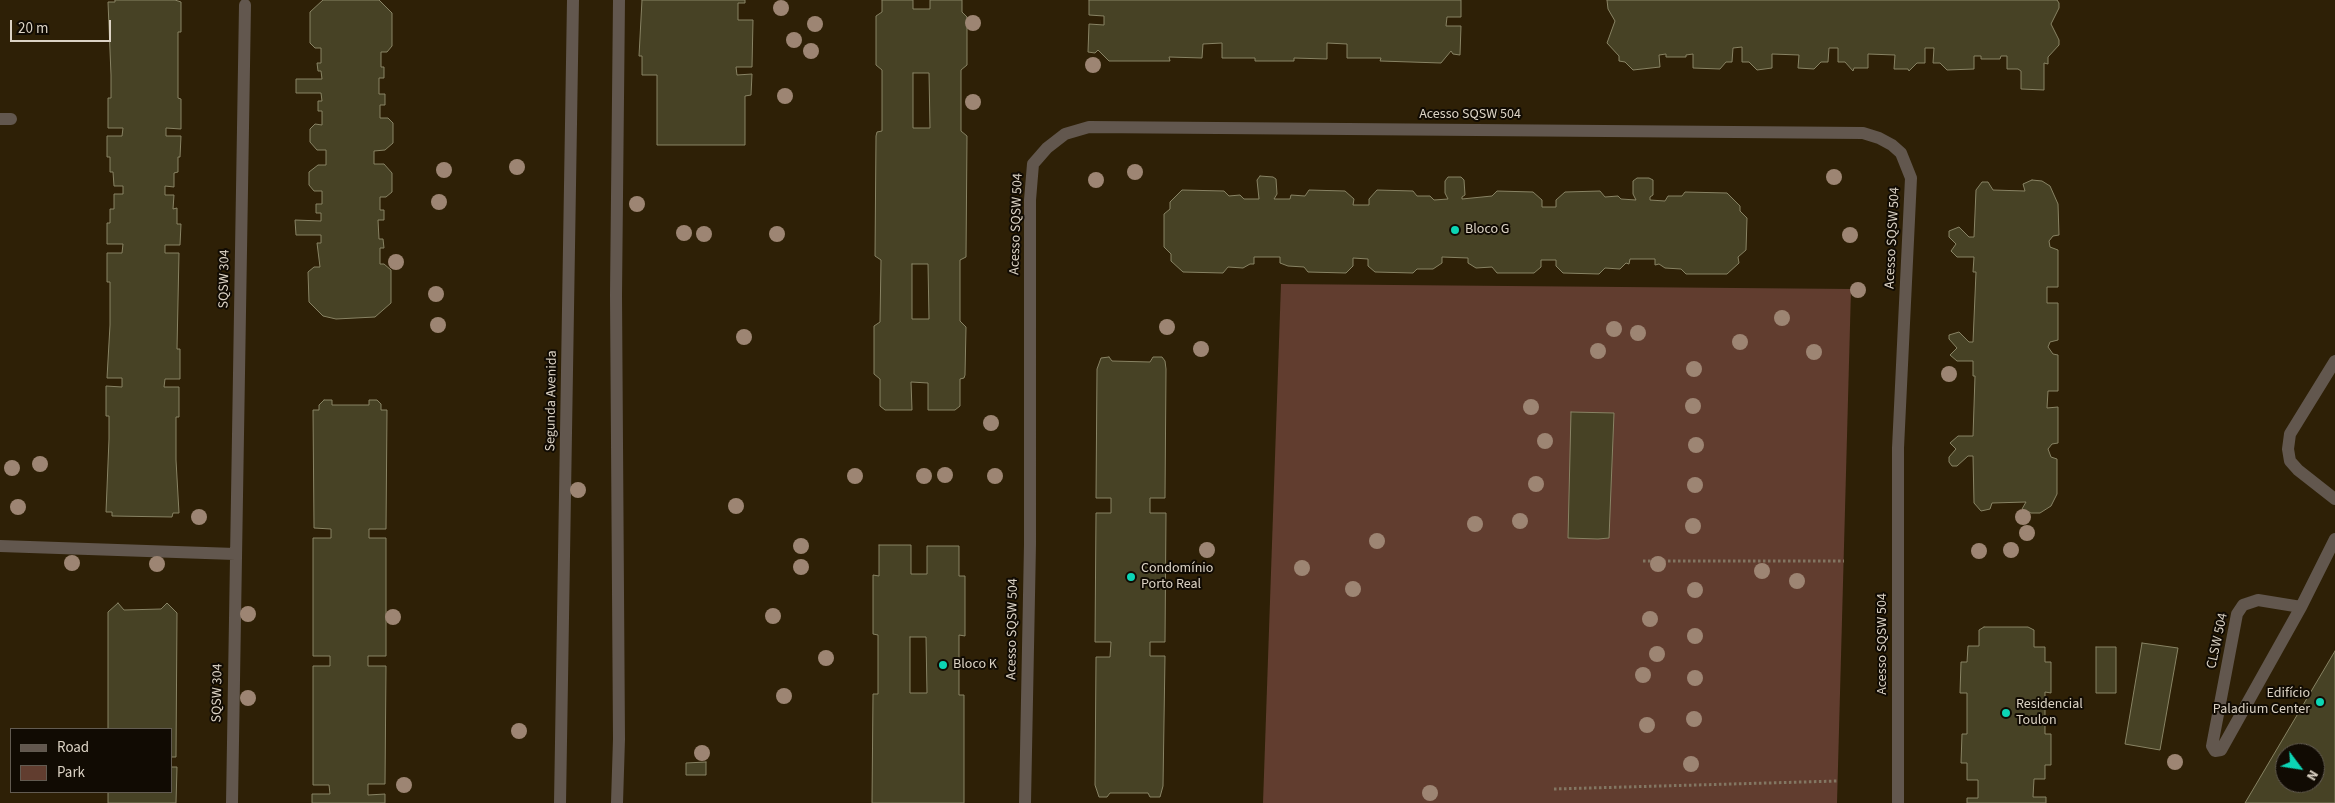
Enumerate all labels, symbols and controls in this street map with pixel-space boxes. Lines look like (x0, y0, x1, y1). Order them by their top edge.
scale bar (12, 10, 114, 42)
text: 20 m (18, 18, 48, 39)
street label: Acesso SQSW 504 (1419, 107, 1521, 123)
street label: Acesso SQSW 504 (1007, 173, 1027, 275)
street label: Acesso SQSW 504 (1882, 187, 1904, 289)
place label: Bloco G (1465, 222, 1510, 238)
marker: Bloco G (1449, 224, 1461, 236)
street label: SQSW 304 (216, 249, 234, 309)
street label: Segunda Avenida (543, 350, 561, 452)
place label: Condomínio Porto Real (1141, 561, 1213, 594)
marker: Condomínio Porto Real (1125, 571, 1137, 583)
street label: Acesso SQSW 504 (1004, 578, 1022, 680)
street label: Acesso SQSW 504 (1875, 593, 1891, 695)
street label: CLSW 504 (2204, 612, 2232, 670)
place label: Bloco K (953, 657, 997, 673)
marker: Bloco K (937, 659, 949, 671)
street label: SQSW 304 (209, 663, 227, 723)
place label: Edifício Paladium Center (2213, 686, 2310, 719)
marker: Edifício Paladium Center (2314, 696, 2326, 708)
place label: Residencial Toulon (2016, 697, 2083, 730)
marker: Residencial Toulon (2000, 707, 2012, 719)
legend (10, 728, 172, 793)
text: Road (57, 737, 89, 758)
north arrow (2275, 743, 2325, 793)
text: Park (57, 762, 85, 783)
text: N (2301, 766, 2323, 784)

